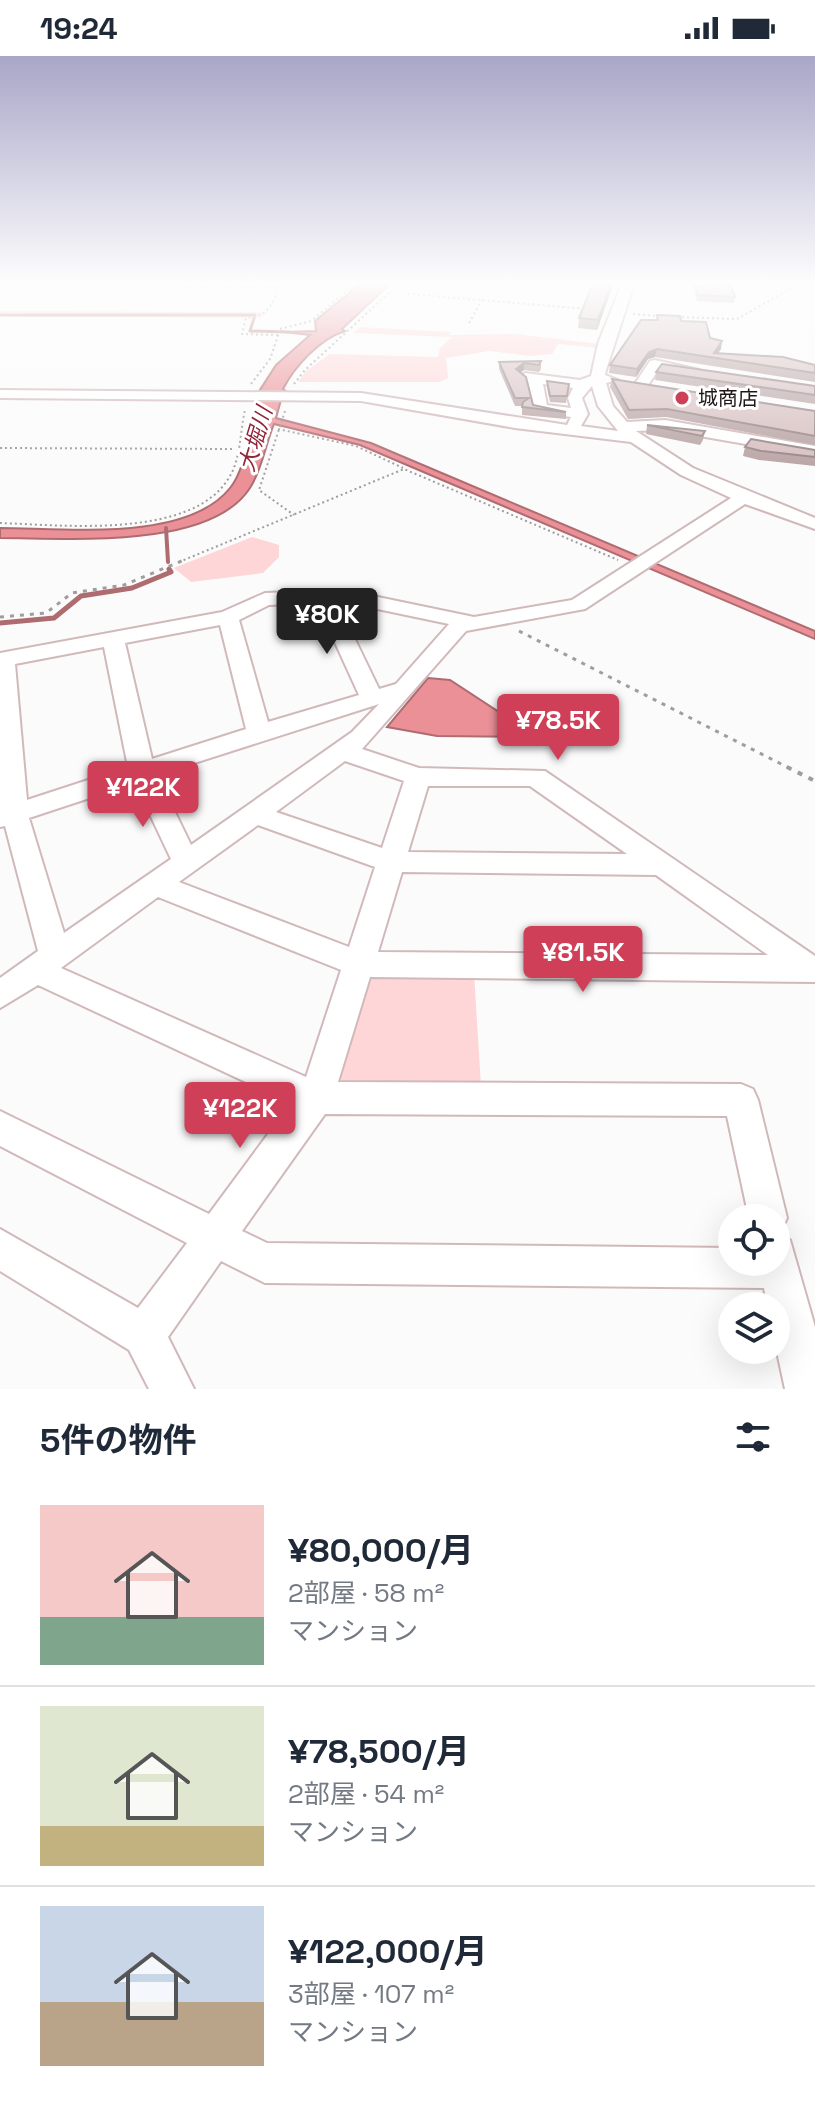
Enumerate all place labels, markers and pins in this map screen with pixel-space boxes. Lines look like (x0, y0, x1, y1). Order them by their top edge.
place label: 城商店 (698, 385, 758, 411)
marker: 城商店 (673, 389, 691, 407)
pin: ¥80K (280, 588, 374, 656)
pin: ¥78.5K (493, 694, 623, 762)
pin: ¥122K (87, 761, 199, 829)
pin: ¥81.5K (518, 926, 648, 994)
pin: ¥122K (184, 1082, 296, 1150)

